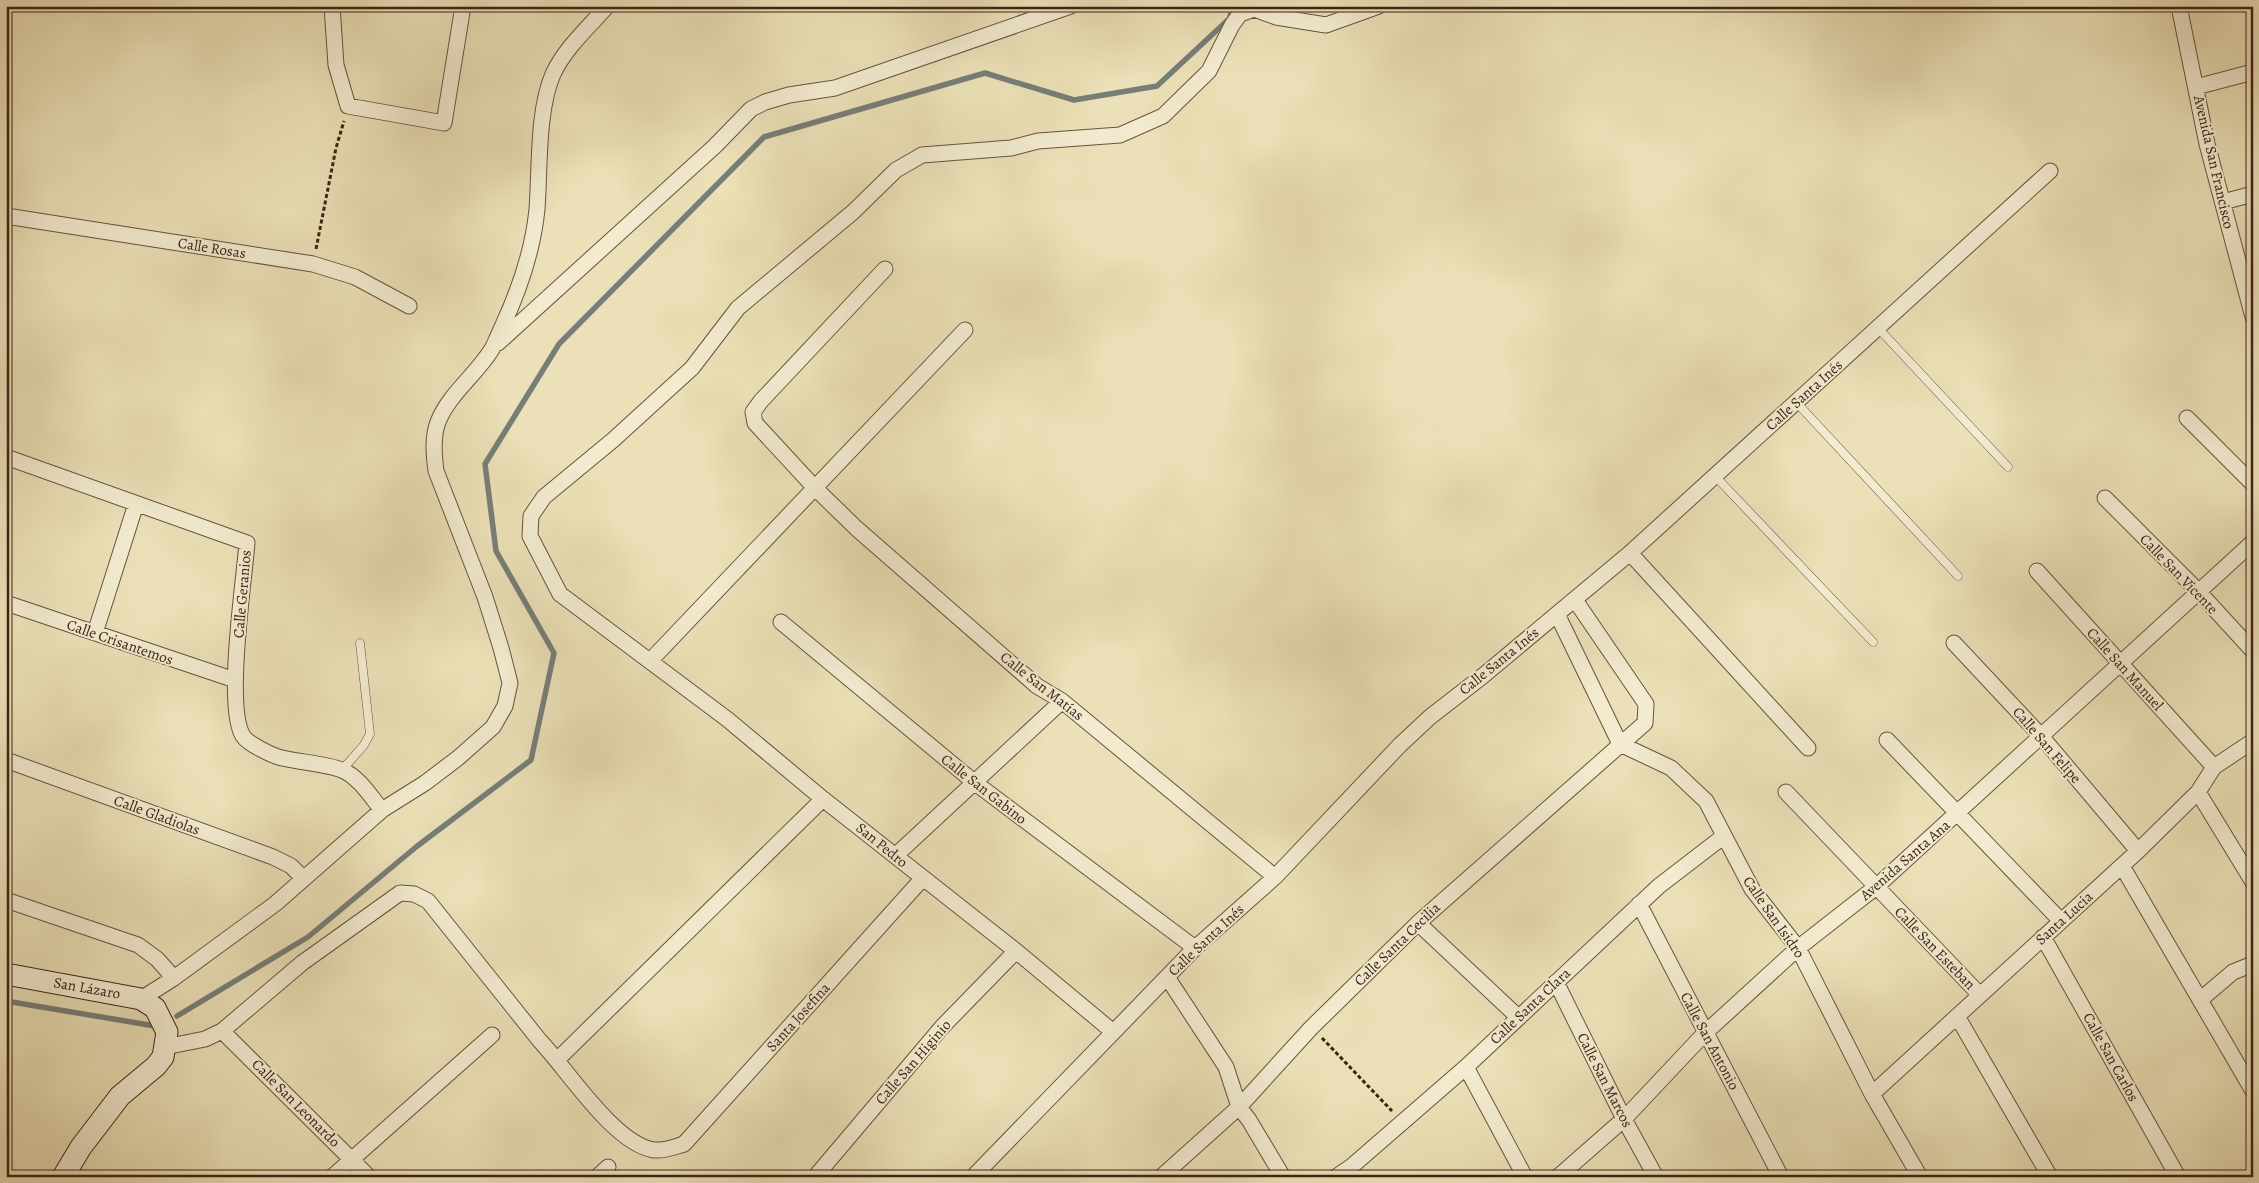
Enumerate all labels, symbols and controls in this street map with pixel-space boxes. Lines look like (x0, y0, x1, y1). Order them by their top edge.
street label: Avenida San Francisco (2189, 92, 2239, 231)
street label: Calle Rosas (177, 233, 247, 263)
street label: Calle Santa Inés (1761, 355, 1847, 435)
street label: Calle San Vicente (2135, 529, 2223, 619)
street label: Calle Geranios (228, 549, 256, 639)
street label: Calle Crisantemos (64, 614, 176, 670)
street label: Calle Santa Inés (1455, 623, 1543, 699)
street label: Calle San Manuel (2082, 623, 2168, 715)
street label: Calle San Matías (996, 647, 1088, 725)
street label: Calle San Felipe (2008, 702, 2086, 788)
street label: Calle San Gabino (937, 749, 1031, 829)
street label: Calle Gladiolas (111, 790, 203, 840)
street label: Avenida Santa Ana (1855, 815, 1954, 905)
street label: San Pedro (852, 818, 912, 872)
street label: Calle San Isidro (1738, 872, 1810, 962)
street label: Santa Lucia (2031, 887, 2097, 949)
street label: Calle Santa Cecilia (1350, 898, 1444, 990)
street label: Calle Santa Inés (1164, 899, 1248, 981)
street label: Calle San Esteban (1890, 902, 1980, 994)
street label: Calle Santa Clara (1485, 963, 1575, 1049)
street label: San Lázaro (52, 972, 122, 1004)
street label: Santa Josefina (762, 978, 834, 1056)
street label: Calle San Antonio (1676, 989, 1744, 1093)
street label: Calle San Carlos (2078, 1009, 2144, 1105)
street label: Calle San Higinio (871, 1015, 955, 1109)
street label: Calle San Marcos (1572, 1029, 1638, 1131)
street label: Calle San Leonardo (247, 1054, 345, 1152)

